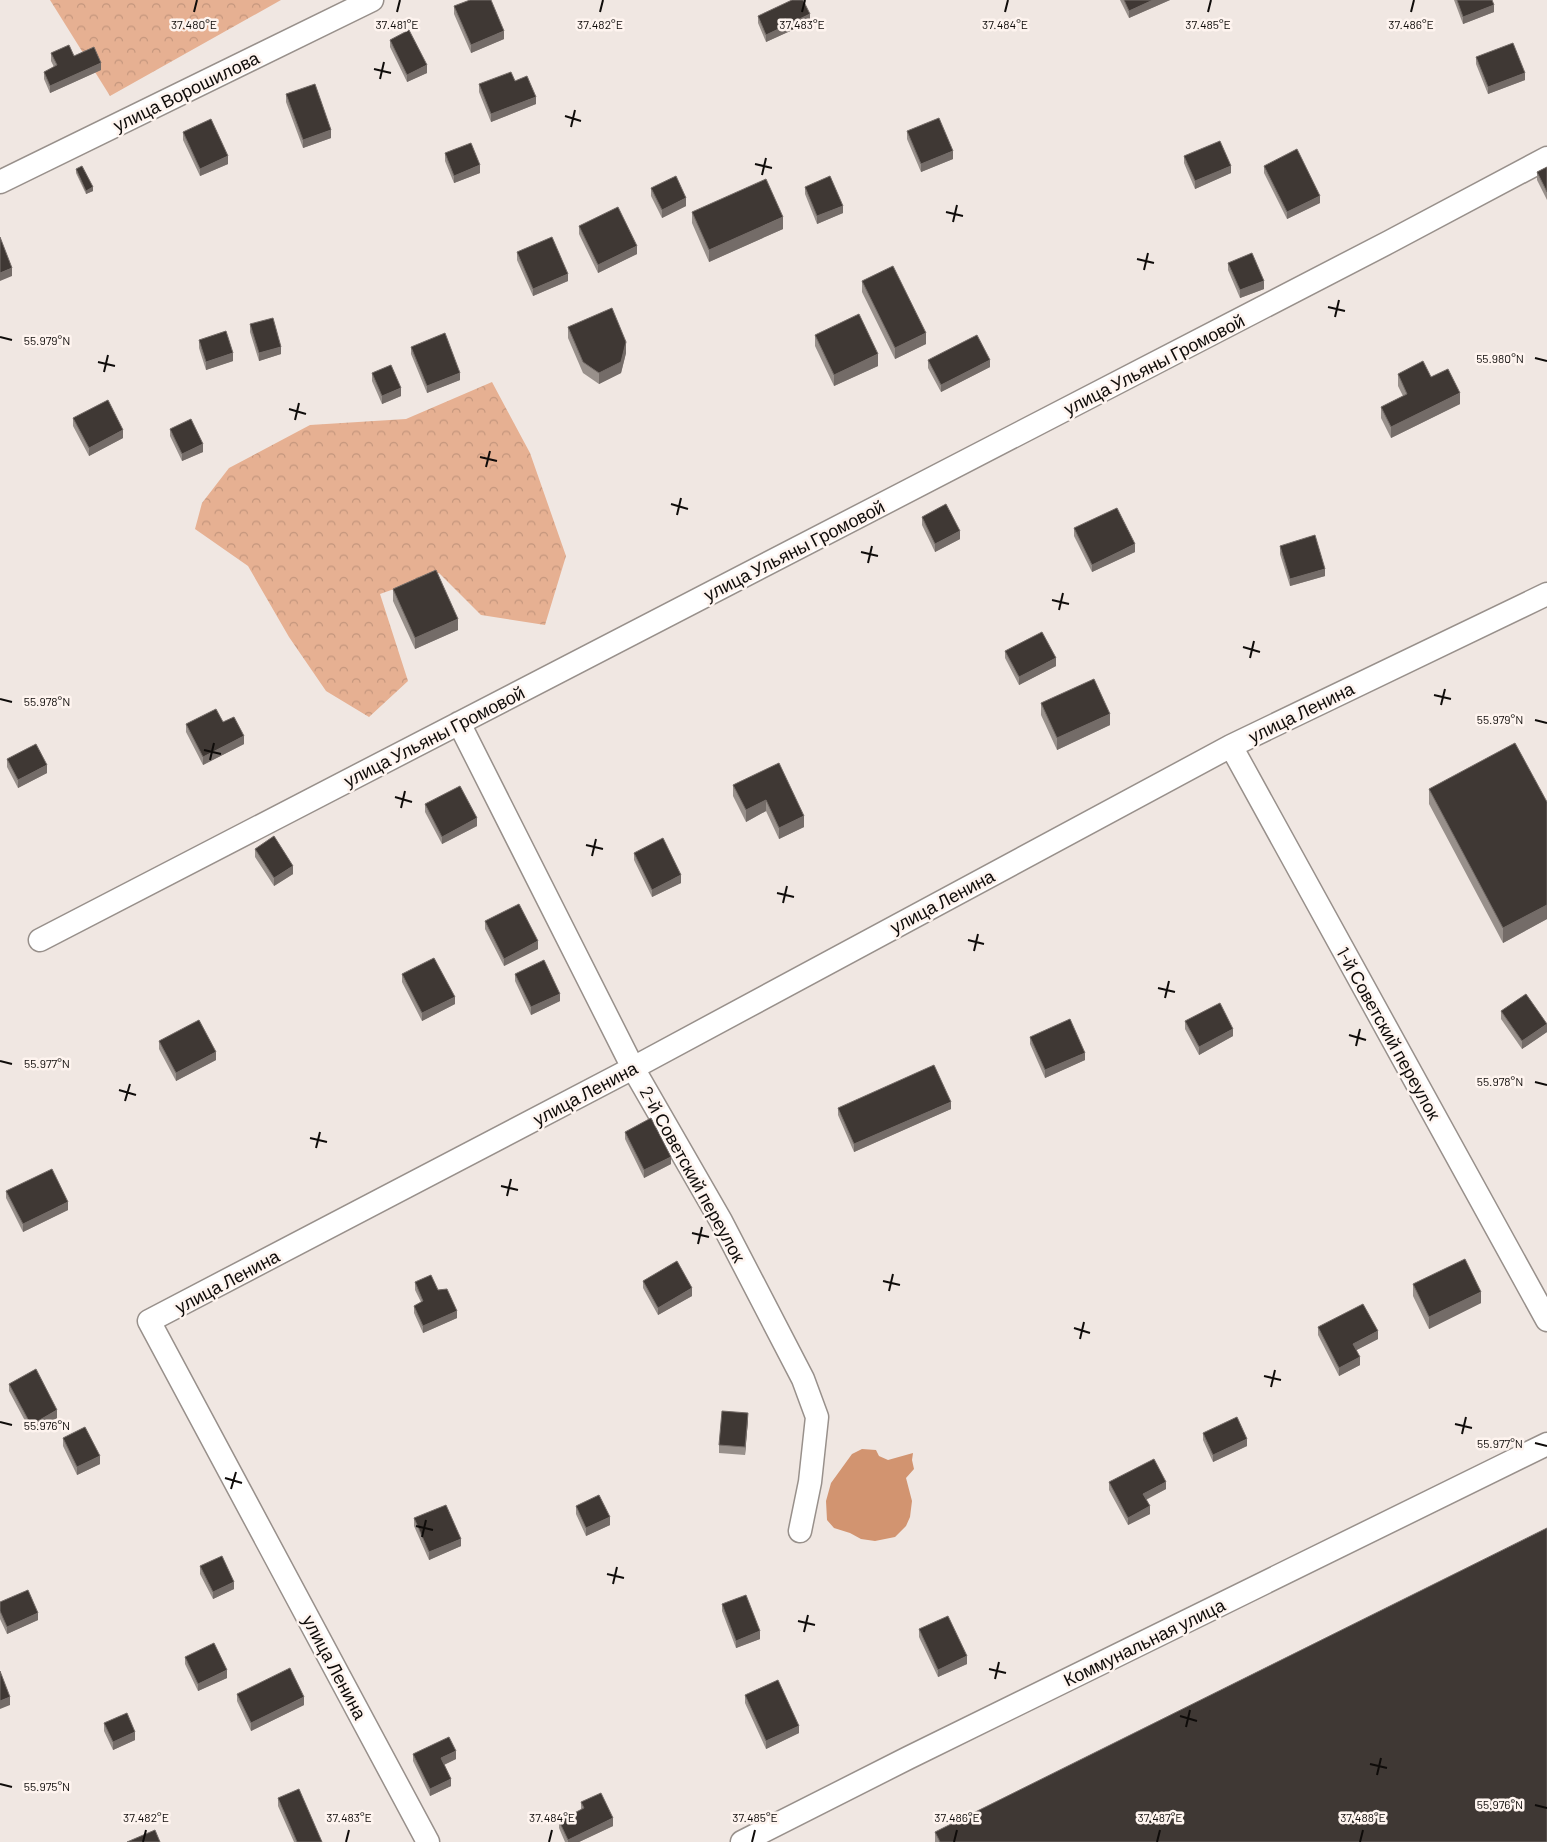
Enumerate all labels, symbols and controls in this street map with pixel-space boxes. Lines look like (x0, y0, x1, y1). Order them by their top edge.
text: 37.480°E (171, 17, 217, 31)
text: 37.481°E (375, 17, 419, 31)
text: 37.482°E (577, 17, 623, 31)
text: 37.483°E (779, 17, 825, 31)
text: 37.484°E (982, 17, 1028, 31)
text: 37.485°E (1185, 17, 1231, 31)
text: 37.486°E (1388, 17, 1434, 31)
street label: улица Ворошилова (109, 46, 263, 136)
street label: улица Ульяны Громовой (1060, 309, 1248, 419)
text: 55.979°N (24, 333, 70, 347)
text: 55.980°N (1476, 351, 1524, 365)
street label: улица Ульяны Громовой (700, 495, 888, 605)
street label: улица Ленина (1245, 677, 1358, 747)
street label: улица Ульяны Громовой (340, 681, 528, 791)
text: 55.978°N (24, 694, 70, 708)
text: 55.979°N (1477, 712, 1523, 726)
street label: улица Ленина (886, 864, 999, 938)
street label: 1-й Советский переулок (1332, 943, 1446, 1123)
text: 55.977°N (24, 1056, 70, 1070)
street label: улица Ленина (529, 1056, 642, 1130)
text: 55.978°N (1477, 1074, 1523, 1088)
street label: 2-й Советский переулок (635, 1082, 751, 1266)
street label: улица Ленина (171, 1244, 284, 1318)
text: 55.976°N (24, 1418, 70, 1432)
text: 55.977°N (1477, 1436, 1523, 1450)
street label: Коммунальная улица (1060, 1593, 1229, 1691)
street label: улица Ленина (298, 1611, 372, 1724)
text: 55.975°N (24, 1779, 70, 1793)
text: 55.976°N (1477, 1797, 1523, 1811)
text: 37.482°E (123, 1810, 169, 1824)
text: 37.483°E (326, 1810, 372, 1824)
text: 37.484°E (529, 1810, 575, 1824)
text: 37.485°E (732, 1810, 778, 1824)
text: 37.486°E (934, 1810, 980, 1824)
text: 37.487°E (1137, 1810, 1183, 1824)
text: 37.488°E (1340, 1810, 1386, 1824)

